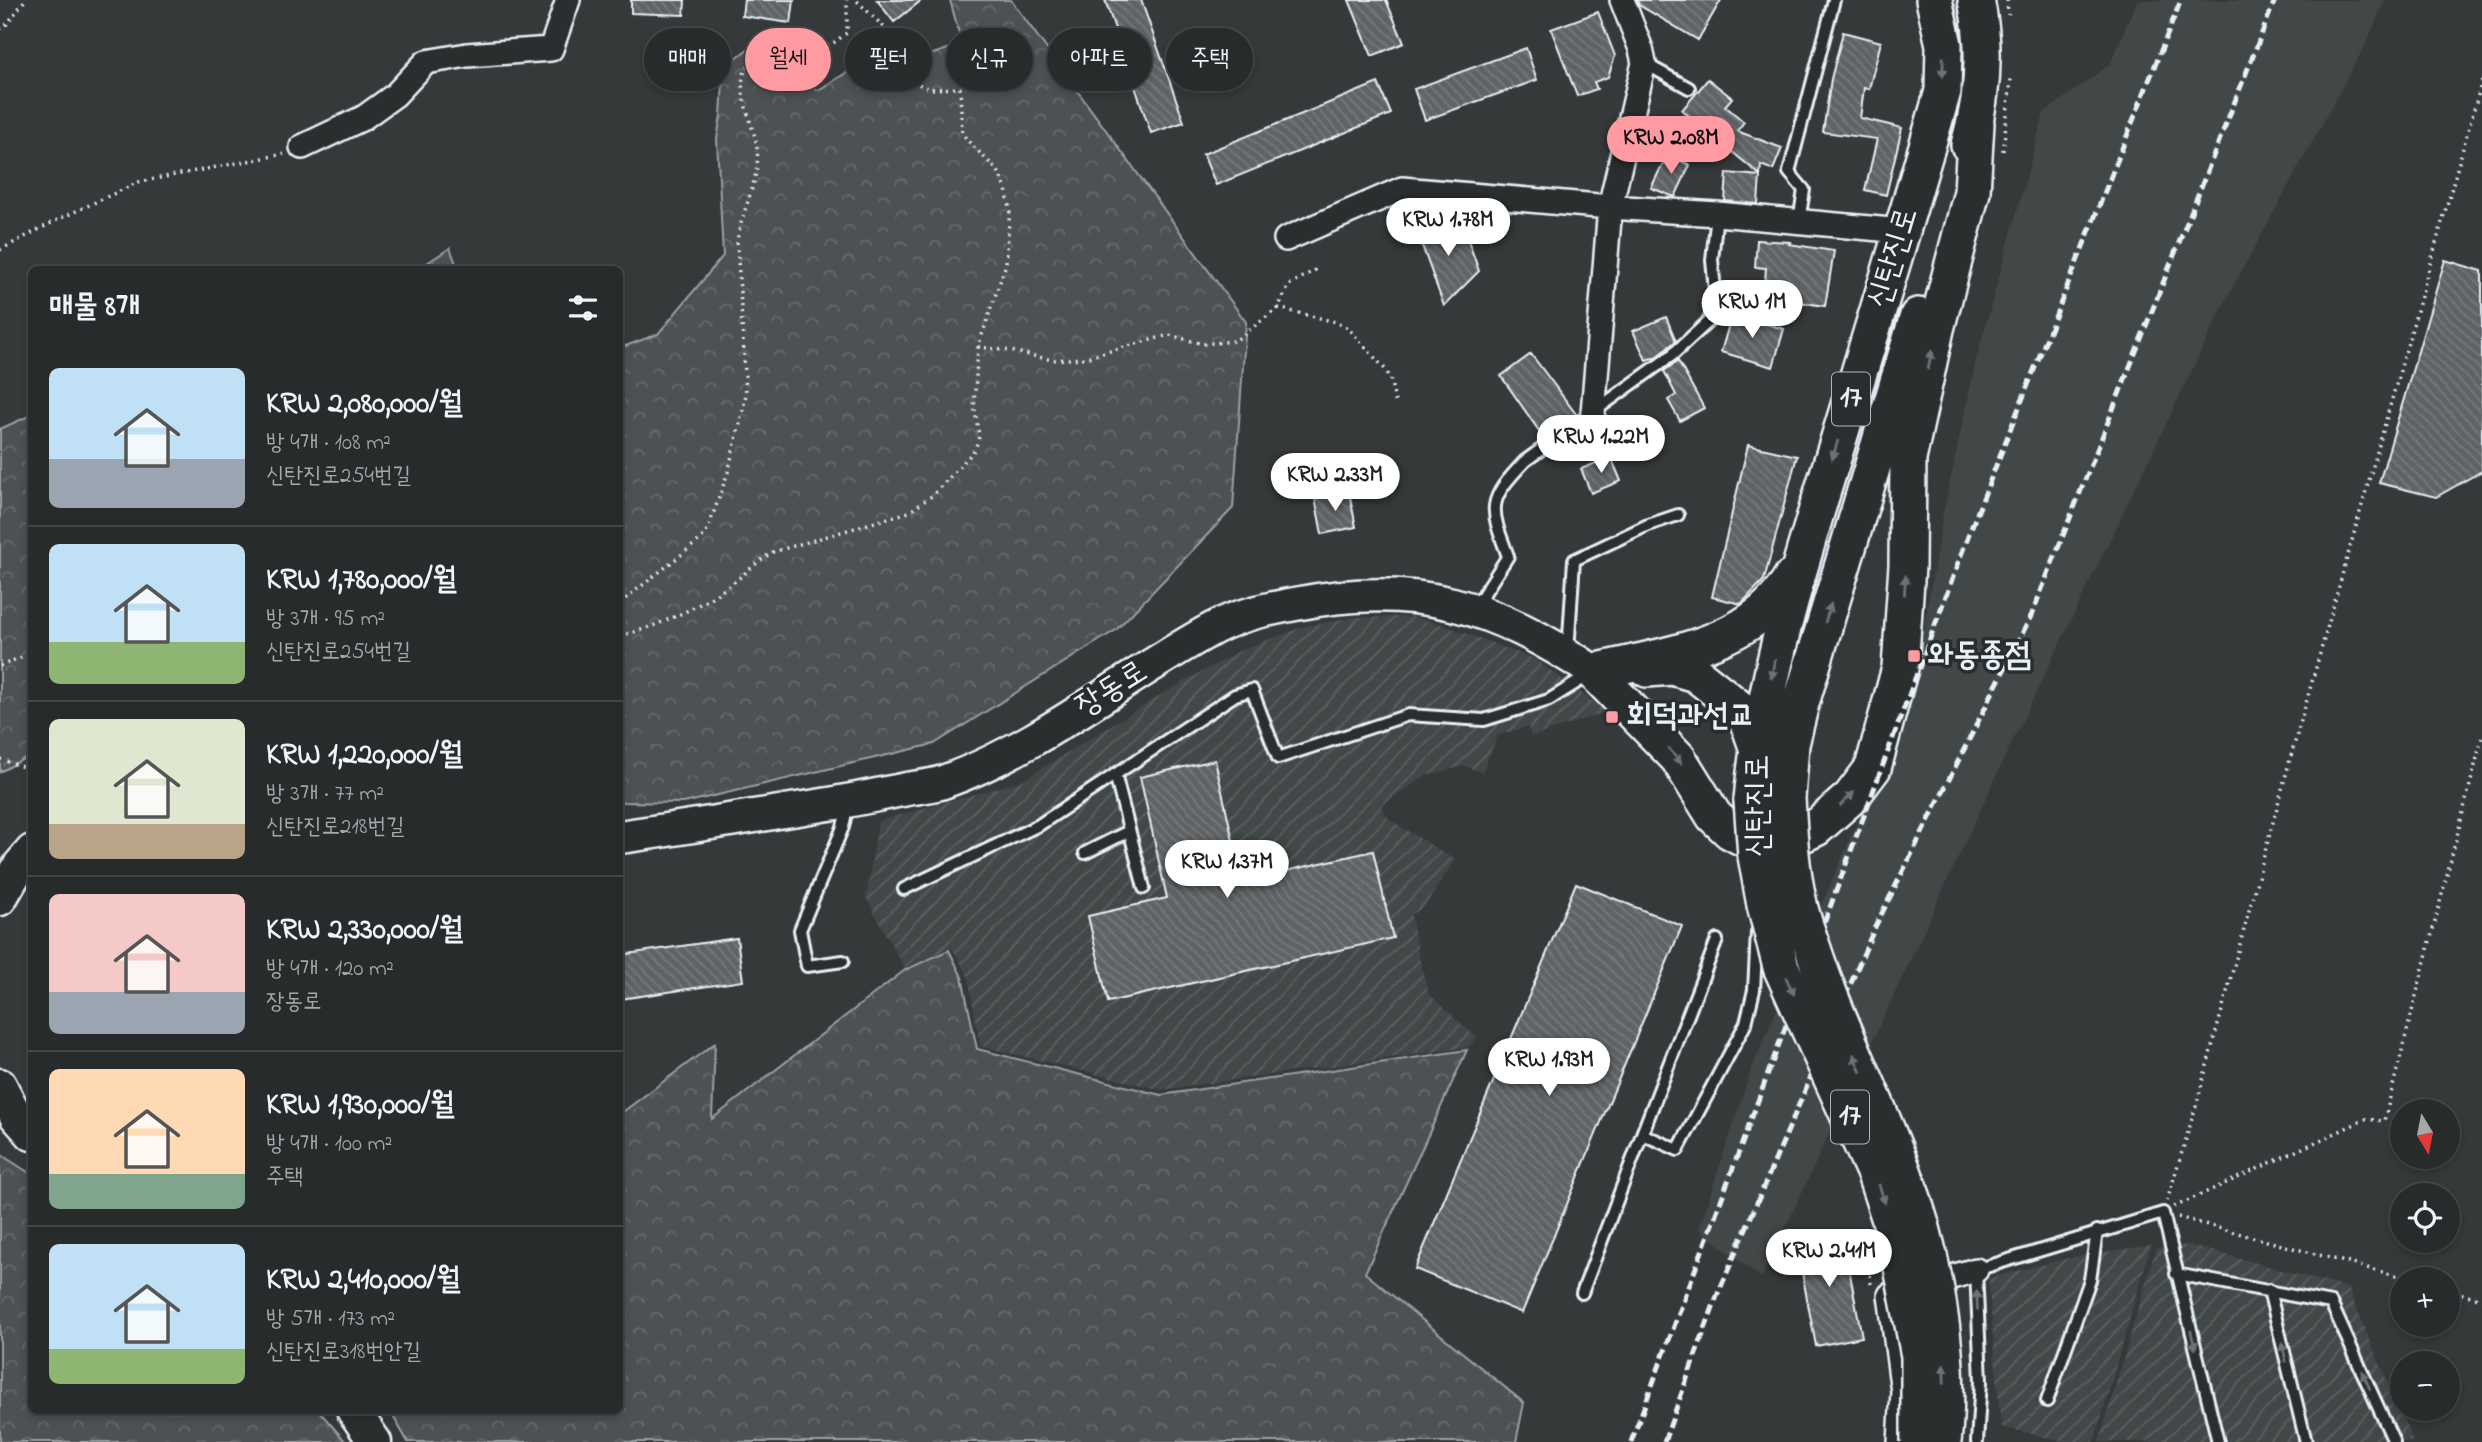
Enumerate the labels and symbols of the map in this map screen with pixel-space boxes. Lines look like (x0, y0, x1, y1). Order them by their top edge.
one-way arrow (1938, 56, 1949, 78)
pin: KRW 2.08M (1591, 116, 1751, 176)
pin: KRW 1.78M (1368, 198, 1528, 258)
street label: 신탄진로 (1856, 202, 1932, 314)
pin: KRW 1M (1695, 280, 1809, 340)
one-way arrow (1924, 349, 1935, 371)
road number: 17 (1832, 372, 1870, 426)
pin: KRW 1.22M (1521, 416, 1681, 475)
one-way arrow (1829, 440, 1840, 461)
pin: KRW 2.33M (1255, 454, 1415, 513)
one-way arrow (1900, 574, 1911, 596)
one-way arrow (1824, 602, 1834, 623)
place label: 와동종점 (1928, 633, 2031, 680)
marker: 와동종점 (1906, 648, 1922, 664)
street label: 장동로 (1067, 650, 1157, 730)
one-way arrow (1767, 658, 1778, 680)
place label: 회덕과선교 (1626, 694, 1755, 741)
marker: 회덕과선교 (1604, 709, 1620, 725)
one-way arrow (1668, 747, 1683, 765)
street label: 신탄진로 (1736, 755, 1783, 858)
one-way arrow (1838, 791, 1855, 807)
pin: KRW 1.37M (1147, 841, 1307, 900)
one-way arrow (1785, 975, 1796, 996)
pin: KRW 1.93M (1469, 1038, 1629, 1098)
one-way arrow (1851, 1053, 1863, 1073)
road number: 17 (1831, 1091, 1869, 1144)
north arrow (2390, 1099, 2460, 1169)
one-way arrow (1877, 1183, 1888, 1204)
pin: KRW 2.41M (1749, 1230, 1909, 1289)
one-way arrow (1972, 1289, 1983, 1311)
one-way arrow (2188, 1329, 2199, 1351)
one-way arrow (2278, 1341, 2289, 1363)
one-way arrow (1938, 1363, 1949, 1385)
one-way arrow (2360, 1370, 2372, 1390)

